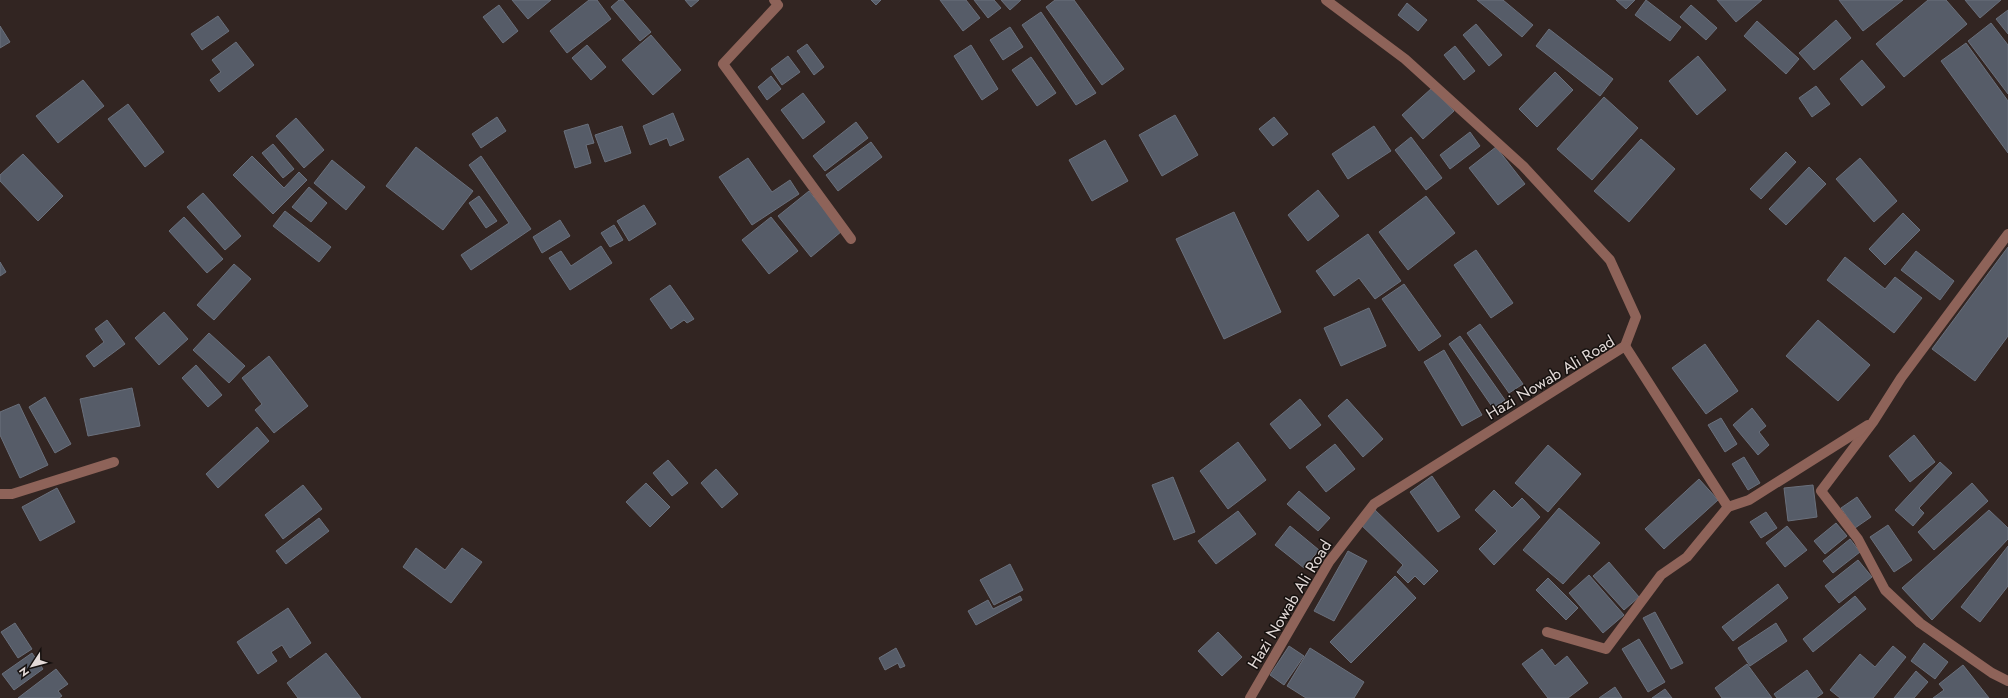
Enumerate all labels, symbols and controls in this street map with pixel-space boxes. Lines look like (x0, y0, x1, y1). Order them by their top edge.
street label: Hazi Nowab Ali Road (1482, 330, 1619, 425)
street label: Hazi Nowab Ali Road (1242, 536, 1337, 673)
north arrow (12, 646, 52, 686)
text: N (15, 664, 33, 680)

